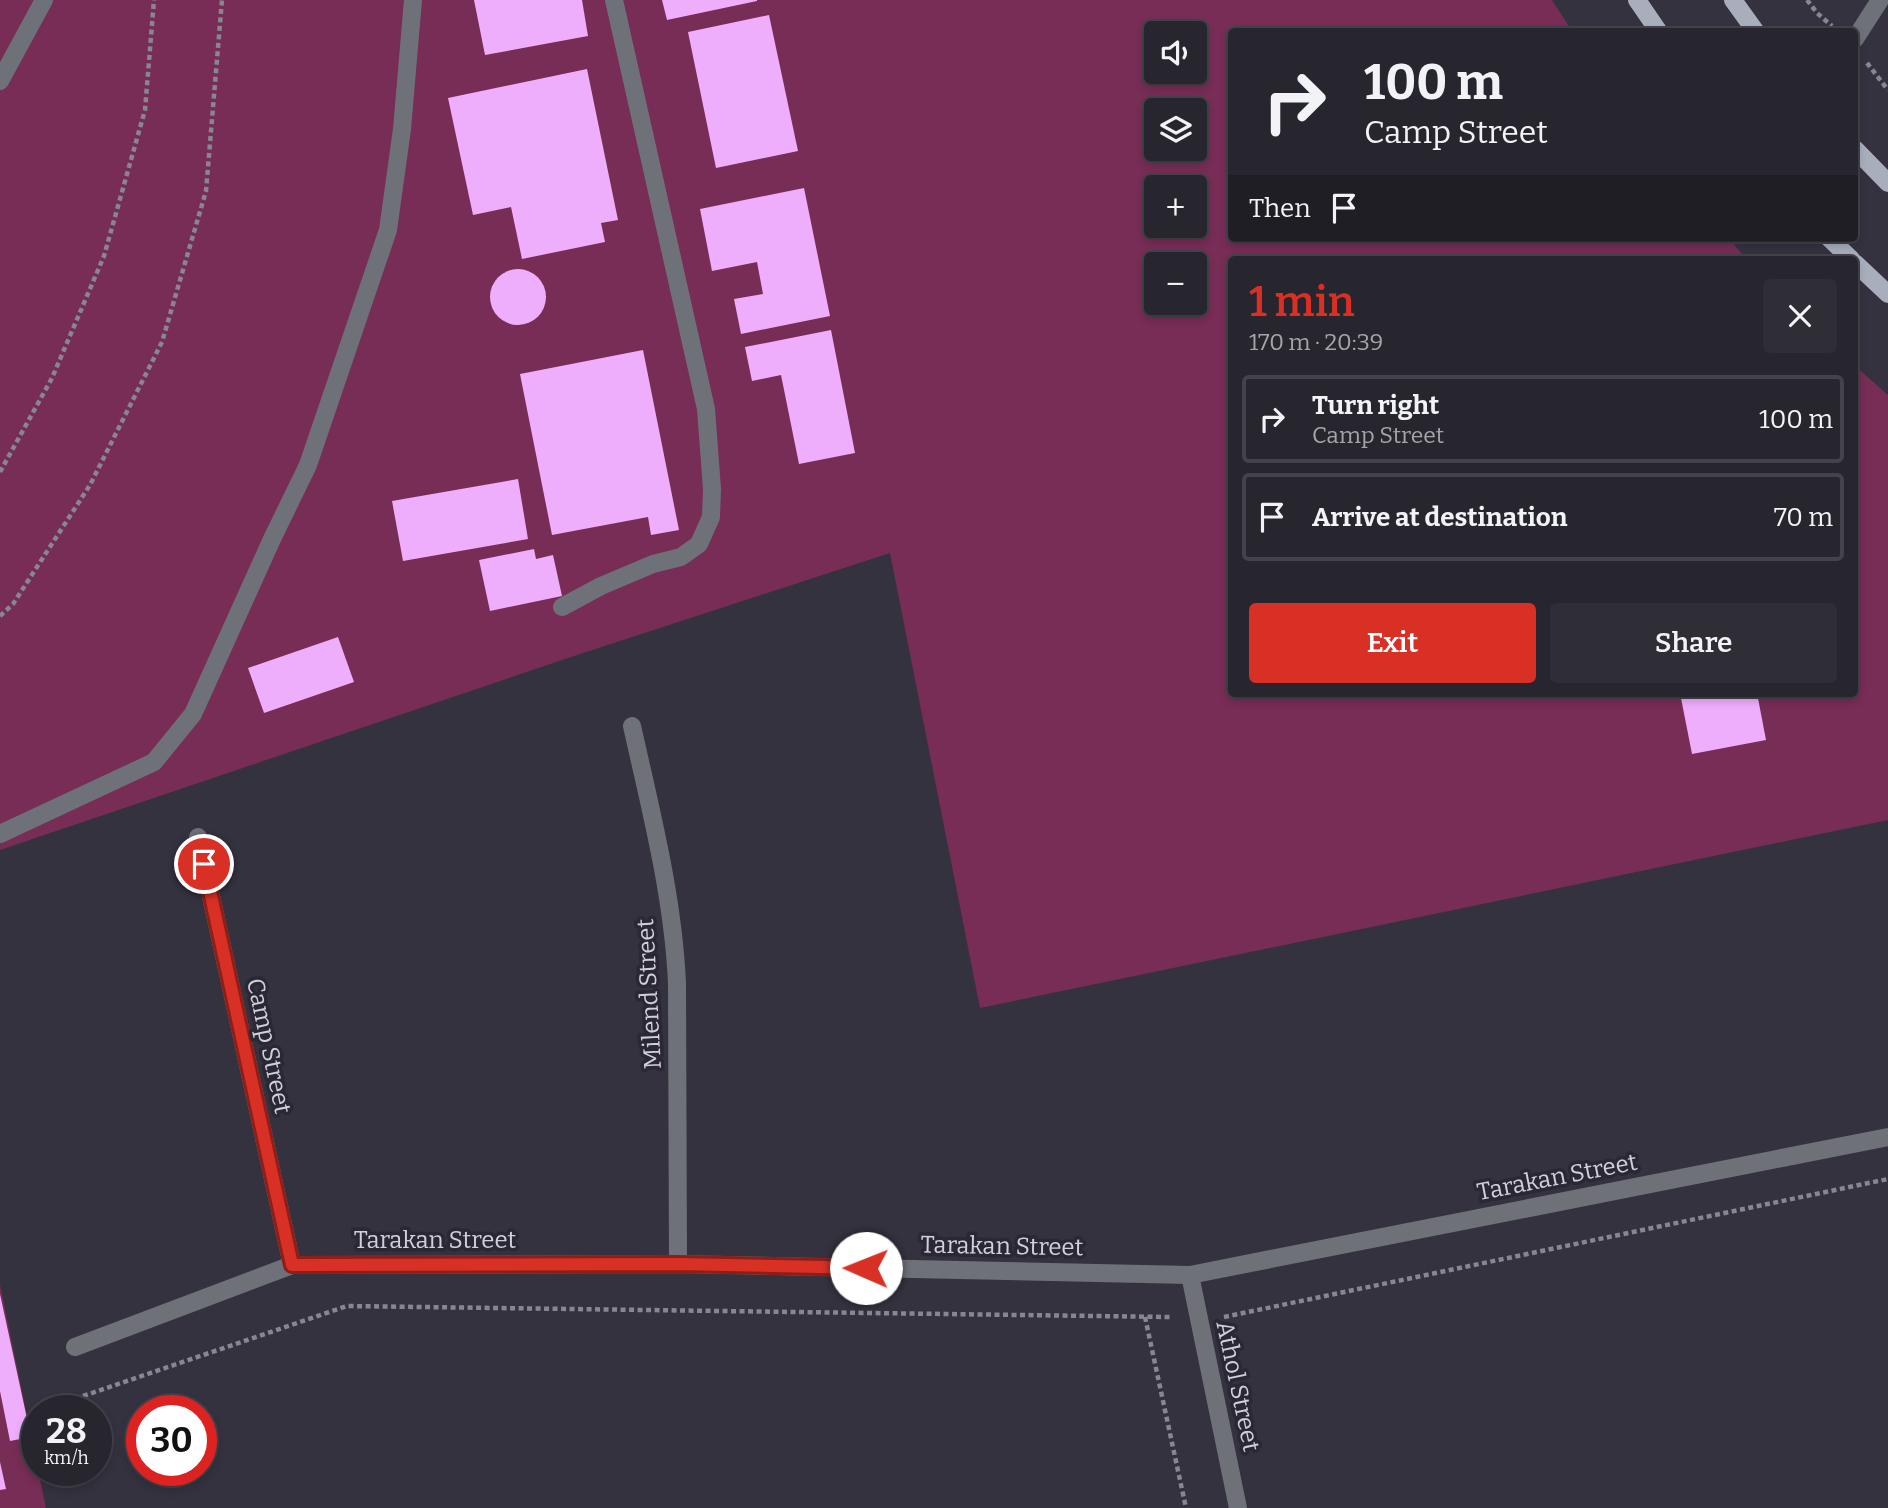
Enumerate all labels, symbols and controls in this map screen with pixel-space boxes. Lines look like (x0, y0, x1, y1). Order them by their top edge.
map controls (1144, 21, 1207, 315)
button: sound (1144, 21, 1207, 84)
text: 100 m (1364, 53, 1503, 112)
icon: right (1249, 56, 1340, 147)
button: layers (1144, 98, 1207, 161)
text: Camp Street (1364, 113, 1548, 151)
button: + (1144, 175, 1207, 238)
icon: arrive (1325, 189, 1363, 227)
text: Then (1249, 193, 1311, 224)
button: − (1144, 252, 1207, 315)
text: 1 min (1249, 277, 1355, 327)
button: close (1763, 279, 1837, 353)
text: 170 m · 20:39 (1249, 328, 1383, 356)
text: Turn right (1312, 390, 1439, 421)
icon: right (1253, 400, 1291, 438)
text: 100 m (1759, 404, 1833, 435)
text: Camp Street (1312, 421, 1444, 449)
icon: arrive (1253, 498, 1291, 536)
text: Arrive at destination (1312, 502, 1567, 533)
text: 70 m (1774, 502, 1833, 533)
button: Exit (1249, 603, 1536, 683)
button: Share (1550, 603, 1837, 683)
pin (174, 834, 234, 894)
icon: arrive (185, 845, 223, 883)
street label: Milend Street (631, 918, 667, 1070)
street label: Camp Street (241, 976, 297, 1117)
street label: Tarakan Street (1475, 1148, 1640, 1206)
street label: Tarakan Street (354, 1226, 517, 1254)
position arrow (829, 1231, 903, 1305)
street label: Tarakan Street (920, 1231, 1084, 1261)
street label: Athol Street (1210, 1318, 1266, 1454)
speed limit sign: 30 (126, 1395, 217, 1486)
text: 28 (46, 1410, 87, 1452)
text: km/h (44, 1447, 89, 1469)

